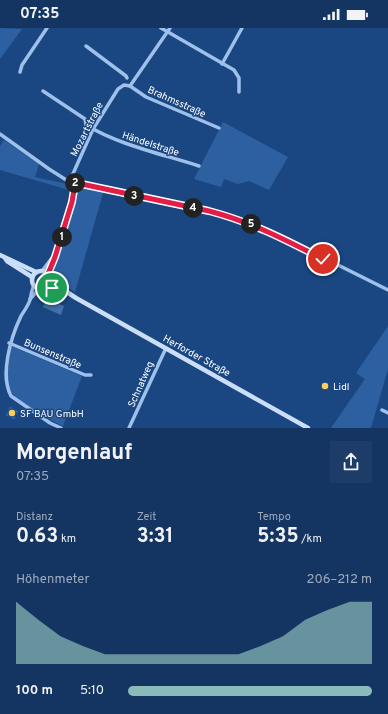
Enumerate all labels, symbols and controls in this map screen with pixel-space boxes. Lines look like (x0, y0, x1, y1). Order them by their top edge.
text: 07:35 (20, 5, 59, 24)
street label: Brahmsstraße (145, 84, 207, 121)
street label: Mozartstraße (68, 100, 107, 159)
street label: Händelstraße (120, 129, 181, 160)
pin: 2 (65, 173, 85, 193)
text: 2 (72, 176, 78, 190)
pin: 3 (124, 186, 144, 206)
text: 3 (131, 189, 137, 203)
pin: 4 (183, 198, 203, 218)
text: 4 (189, 201, 197, 215)
pin: 5 (241, 214, 261, 234)
text: 5 (248, 217, 254, 231)
pin: 1 (52, 227, 72, 247)
text: 1 (60, 230, 64, 244)
pin (306, 242, 340, 276)
icon: check (312, 248, 334, 270)
pin (35, 271, 69, 305)
icon: arrive (41, 277, 63, 299)
street label: Herforder Straße (160, 332, 232, 380)
street label: Bunsenstraße (22, 336, 83, 372)
street label: Schnatweg (125, 359, 157, 410)
marker: Lidl (320, 381, 330, 391)
place label: Lidl (333, 381, 349, 394)
marker: SF BAU GmbH (7, 408, 17, 418)
place label: SF BAU GmbH (20, 408, 84, 421)
text: Morgenlauf (16, 440, 132, 467)
button: share (330, 441, 372, 483)
text: 07:35 (16, 469, 49, 485)
text: Distanz (16, 510, 53, 524)
text: Zeit (137, 510, 156, 524)
text: Tempo (257, 510, 291, 524)
text: 0.63 (16, 524, 58, 550)
text: 3:31 (137, 524, 173, 550)
text: 5:35 (257, 524, 299, 550)
text: km (58, 532, 76, 546)
text: /km (299, 532, 322, 546)
text: Höhenmeter (16, 572, 90, 588)
text: 206–212 m (306, 572, 372, 588)
text: 100 m (16, 683, 53, 699)
text: 5:10 (80, 683, 104, 699)

